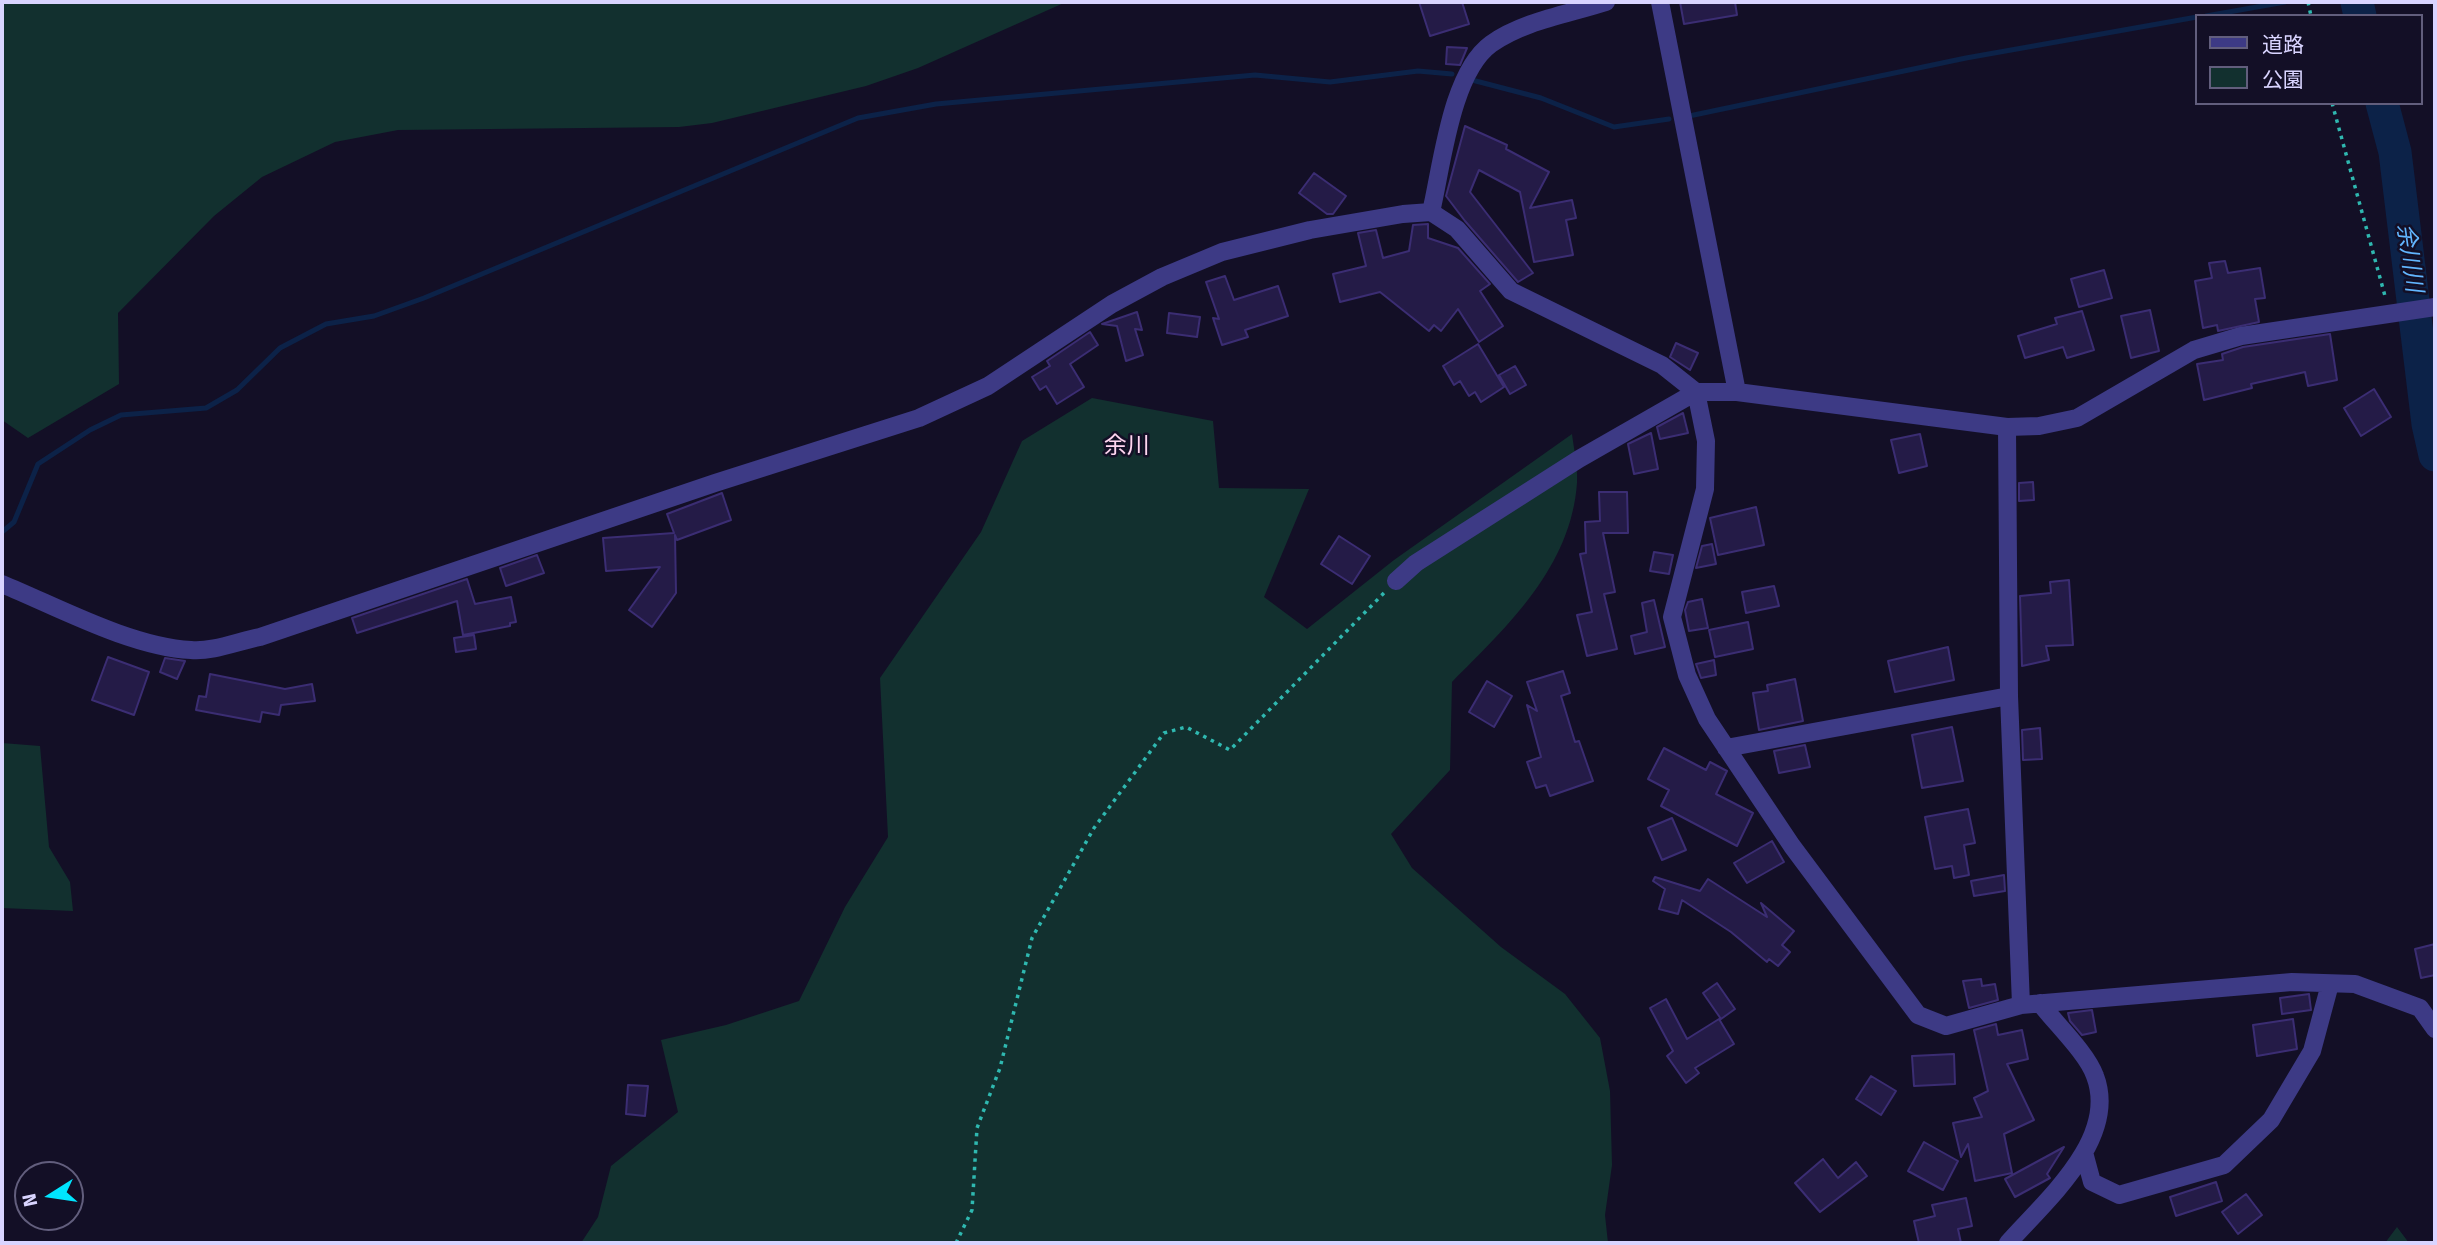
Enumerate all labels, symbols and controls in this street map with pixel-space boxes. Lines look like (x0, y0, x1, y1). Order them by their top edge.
legend (2196, 14, 2423, 105)
text: 道路 (2262, 32, 2304, 58)
text: 公園 (2262, 67, 2304, 93)
water label: 余川川 (2391, 222, 2427, 294)
district label: 余川 (1104, 433, 1150, 461)
north arrow (14, 1161, 84, 1231)
text: N (17, 1192, 42, 1209)

